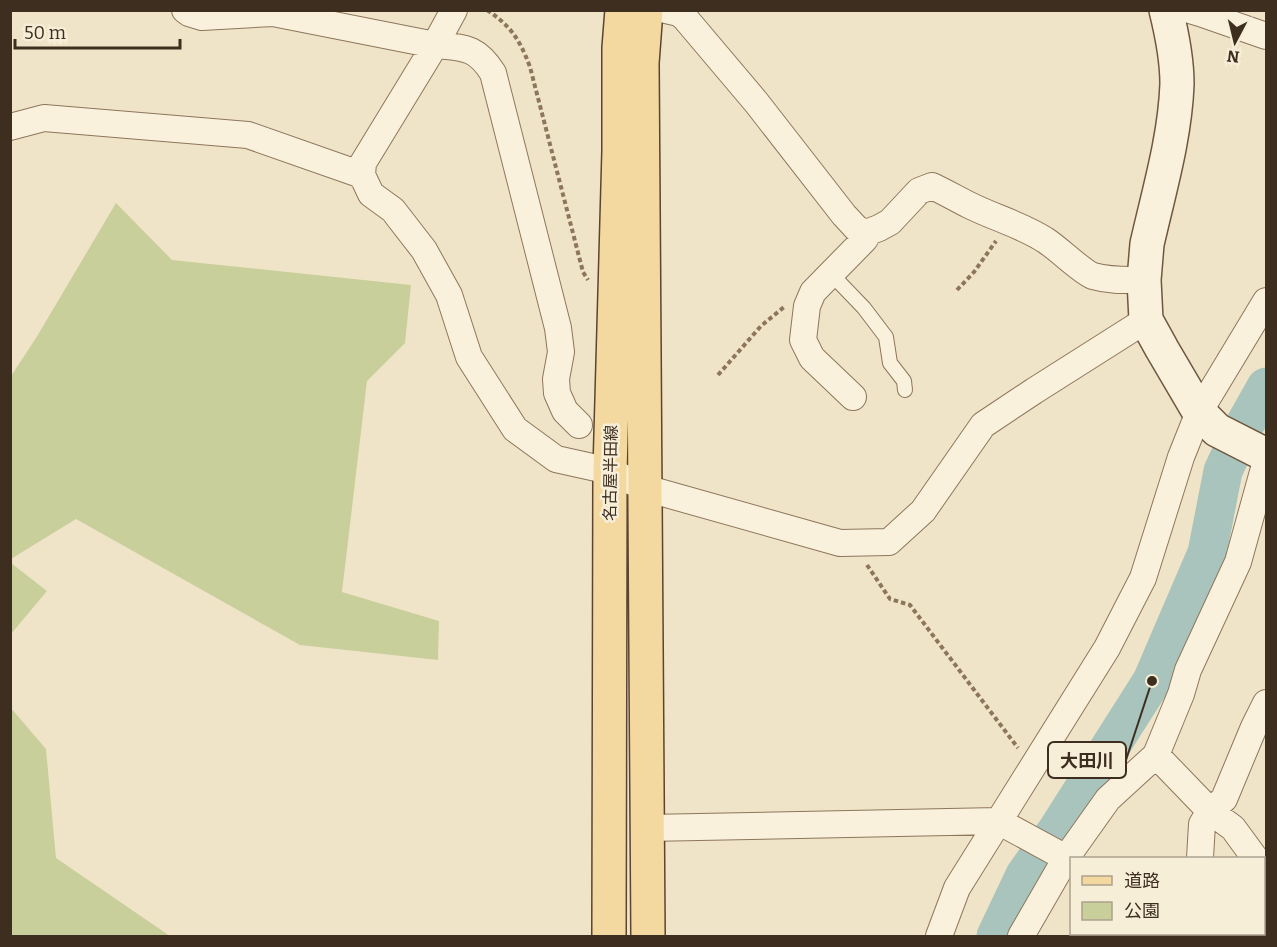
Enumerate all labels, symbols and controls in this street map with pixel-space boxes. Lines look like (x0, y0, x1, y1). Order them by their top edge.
scale bar (15, 12, 180, 50)
north arrow (1205, 12, 1265, 72)
text: 50 m (24, 22, 66, 44)
text: N (1226, 46, 1241, 67)
street label: 名古屋半田線 (600, 425, 621, 521)
callout: 大田川 (1048, 742, 1126, 778)
text: 大田川 (1060, 750, 1114, 772)
legend (1070, 857, 1265, 935)
text: 道路 (1124, 870, 1160, 892)
text: 公園 (1124, 900, 1160, 922)

